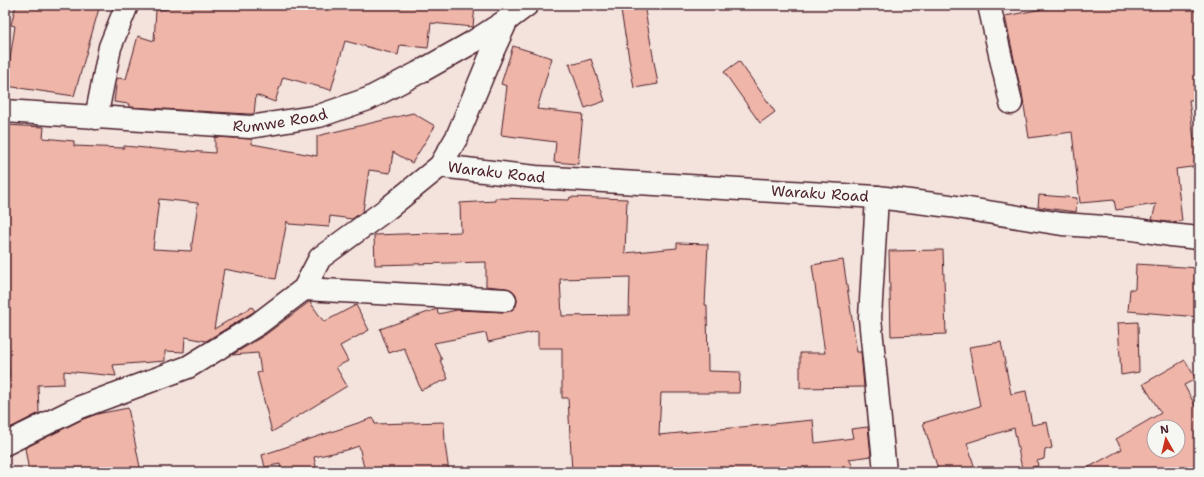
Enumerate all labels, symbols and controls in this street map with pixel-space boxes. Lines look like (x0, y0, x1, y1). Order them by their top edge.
street label: Rumwe Road (232, 104, 331, 137)
street label: Waraku Road (447, 157, 546, 188)
street label: Waraku Road (770, 181, 870, 207)
north arrow (1146, 419, 1186, 459)
text: N (1159, 422, 1170, 438)

